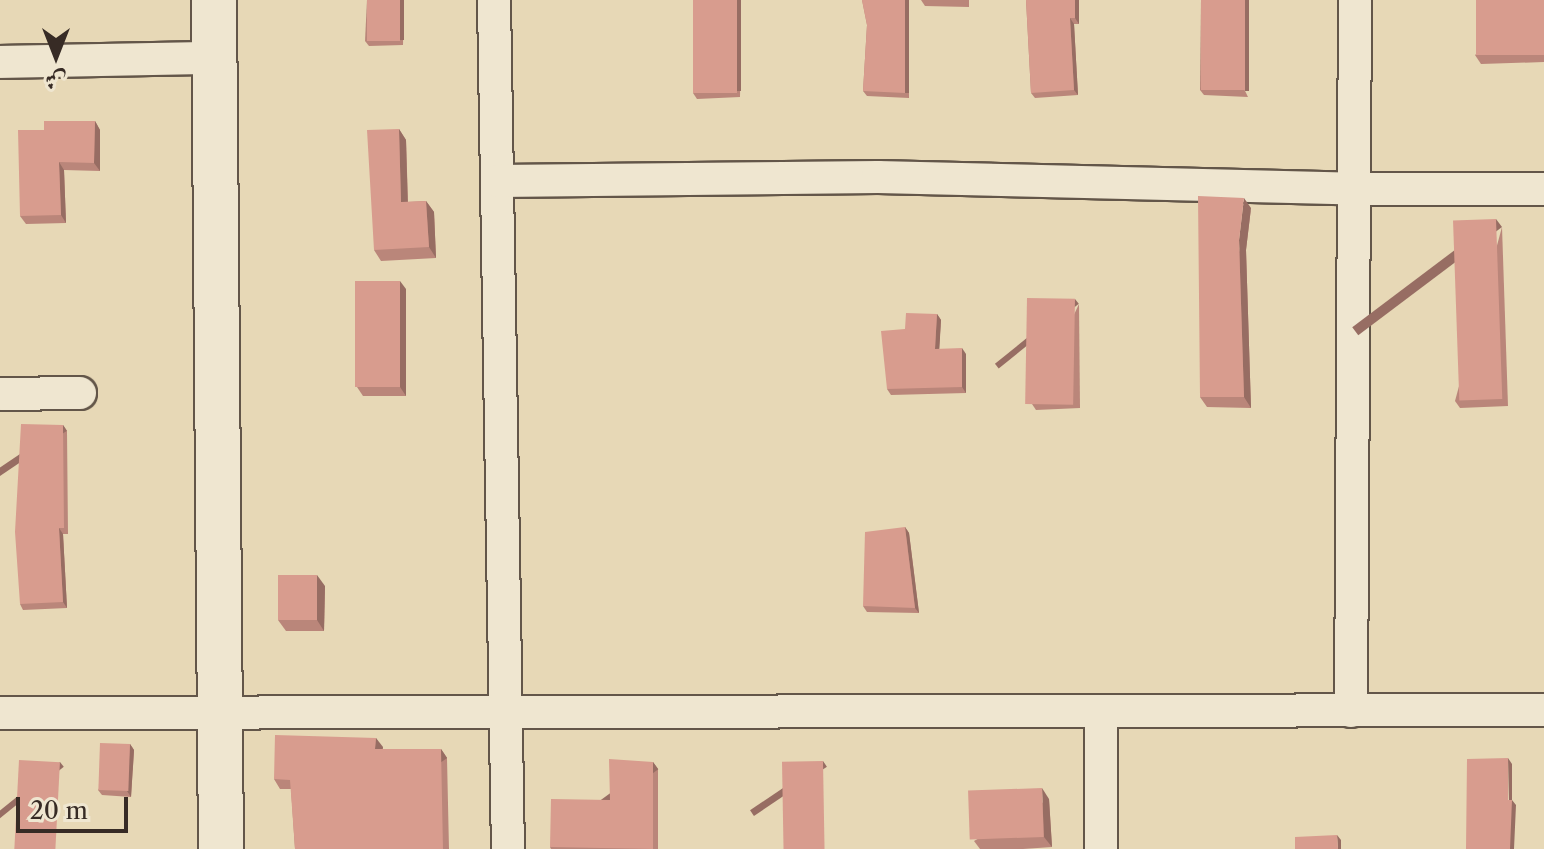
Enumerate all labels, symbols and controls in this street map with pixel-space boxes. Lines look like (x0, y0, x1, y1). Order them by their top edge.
north arrow (16, 16, 96, 96)
text: ش (45, 67, 67, 94)
scale bar (20, 781, 132, 831)
text: 20 m (30, 796, 88, 825)

